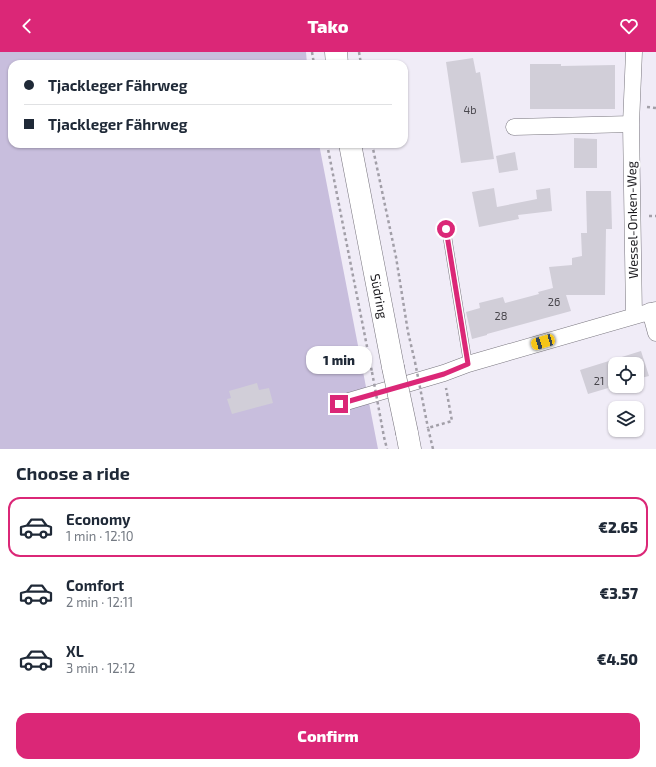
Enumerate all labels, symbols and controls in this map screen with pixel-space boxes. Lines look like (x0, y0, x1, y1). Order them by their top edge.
icon: back (16, 15, 38, 37)
text: Tako (308, 15, 348, 37)
icon: heart (618, 15, 640, 37)
text: Tjackleger Fährweg (48, 76, 187, 94)
house number: 4b (463, 103, 477, 116)
text: Tjackleger Fährweg (48, 115, 187, 133)
street label: Wessel-Onken-Weg (623, 161, 641, 279)
route start (437, 220, 455, 238)
street label: Südring (367, 272, 392, 320)
house number: 26 (548, 295, 560, 308)
house number: 28 (495, 309, 507, 322)
car (530, 333, 556, 351)
callout: 1 min (306, 346, 372, 374)
text: 1 min (323, 352, 355, 368)
map controls (608, 357, 644, 437)
button: locate (608, 357, 644, 393)
house number: 21 (594, 374, 604, 387)
route end (330, 395, 348, 413)
button: layers (608, 401, 644, 437)
text: Choose a ride (16, 462, 130, 484)
icon: car (18, 509, 54, 545)
text: Economy (66, 510, 131, 528)
text: €2.65 (598, 518, 638, 536)
text: 1 min · 12:10 (66, 528, 134, 544)
icon: car (18, 575, 54, 611)
text: Comfort (66, 576, 124, 594)
text: €3.57 (600, 584, 638, 602)
text: 2 min · 12:11 (66, 594, 133, 610)
icon: car (18, 641, 54, 677)
text: XL (66, 642, 84, 660)
text: €4.50 (597, 650, 638, 668)
text: 3 min · 12:12 (66, 660, 135, 676)
button: Confirm (16, 713, 640, 759)

